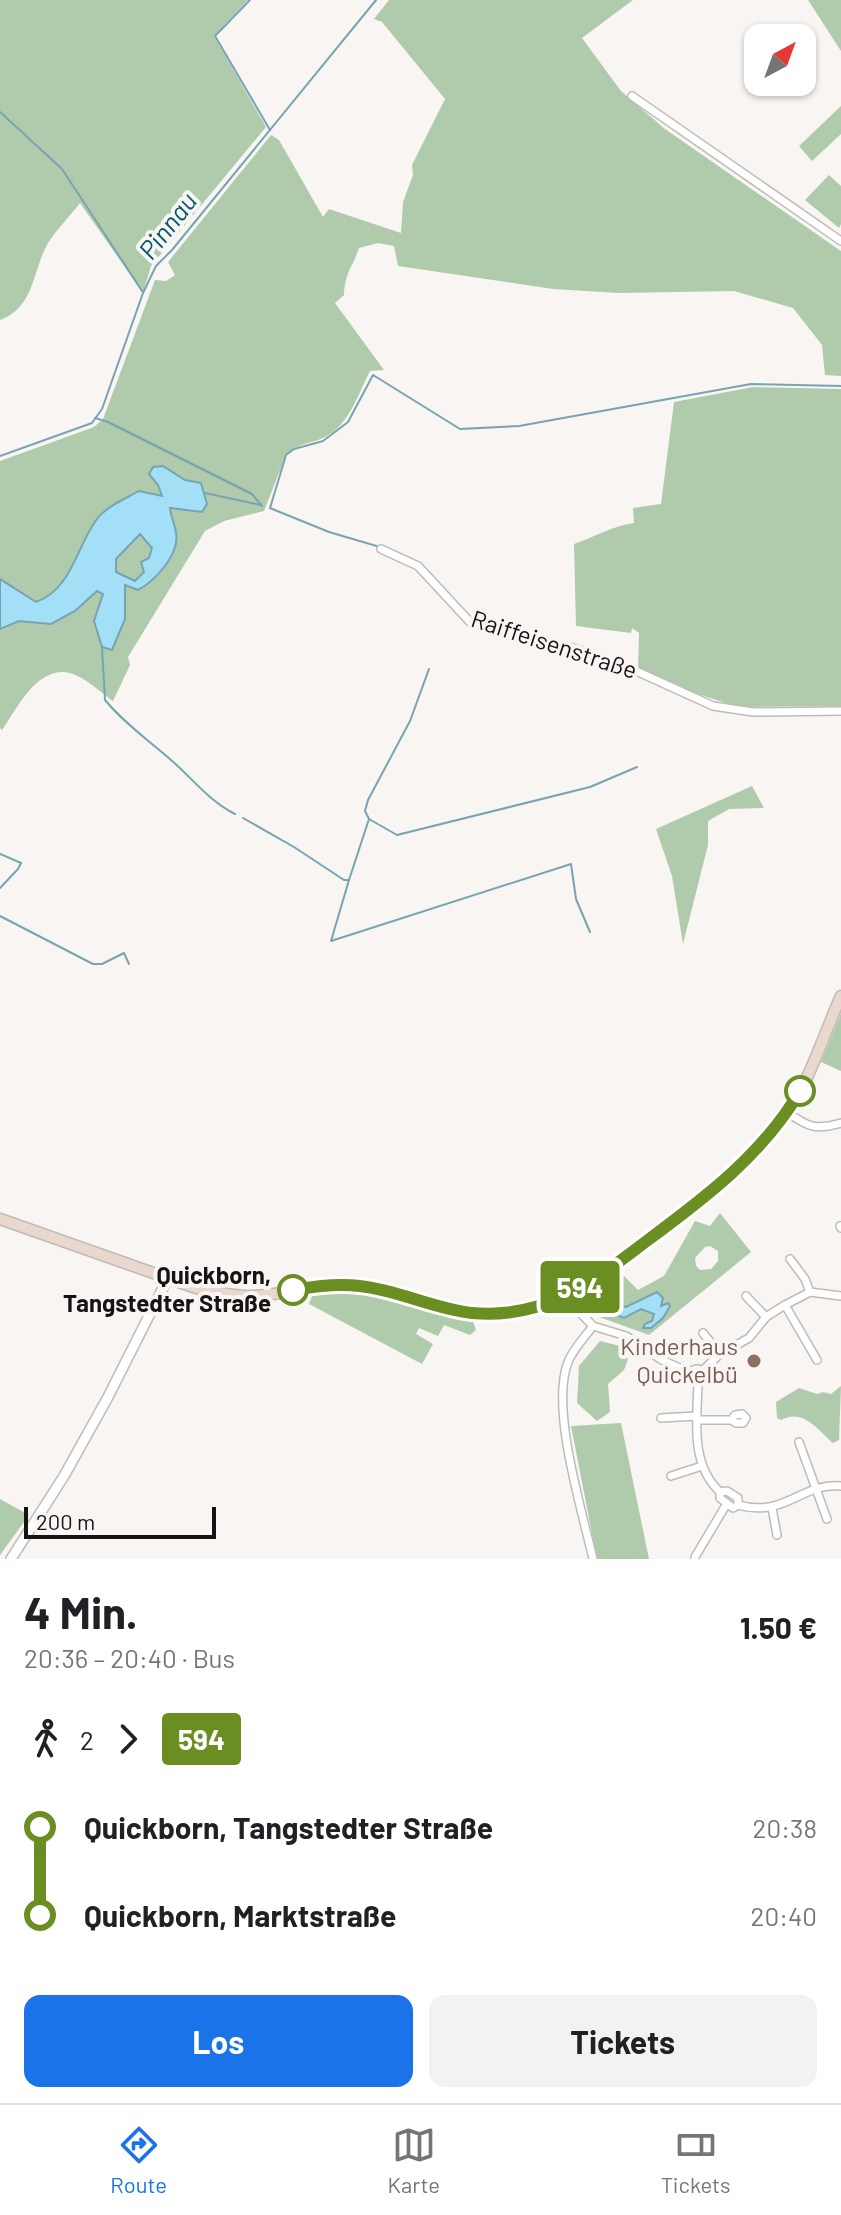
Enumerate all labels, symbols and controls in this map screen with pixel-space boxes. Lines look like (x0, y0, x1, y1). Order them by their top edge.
north arrow (744, 24, 816, 96)
map controls (744, 24, 816, 96)
water label: Pinnau (131, 186, 202, 265)
street label: Raiffeisenstraße (468, 603, 641, 684)
unlabelled marker (785, 1076, 815, 1106)
place label: Quickborn, Tangstedter Straße (63, 1260, 271, 1317)
line badge: 594 (534, 1261, 626, 1313)
text: 594 (557, 1270, 603, 1304)
marker: Quickborn, Tangstedter Straße (278, 1275, 308, 1305)
place label: Kinderhaus Quickelbü (620, 1331, 738, 1388)
marker: Kinderhaus Quickelbü (745, 1352, 763, 1370)
scale bar (24, 1503, 216, 1539)
text: 200 m (36, 1508, 95, 1534)
text: 4 Min. (24, 1585, 138, 1638)
text: 1.50 € (740, 1609, 817, 1645)
text: 20:36 – 20:40 · Bus (24, 1642, 235, 1673)
icon: walk (24, 1717, 68, 1761)
icon: forward (106, 1717, 150, 1761)
text: 594 (178, 1722, 225, 1756)
text: 2 (80, 1724, 94, 1755)
text: Quickborn, Tangstedter Straße (84, 1809, 493, 1845)
text: 20:38 (753, 1812, 817, 1843)
text: Quickborn, Marktstraße (84, 1897, 396, 1933)
text: 20:40 (751, 1900, 817, 1931)
button: Los (24, 1995, 413, 2087)
button: Tickets (429, 1995, 817, 2087)
tab: Route (110, 2123, 167, 2197)
tab: Karte (388, 2123, 440, 2197)
tab: Tickets (661, 2123, 731, 2197)

